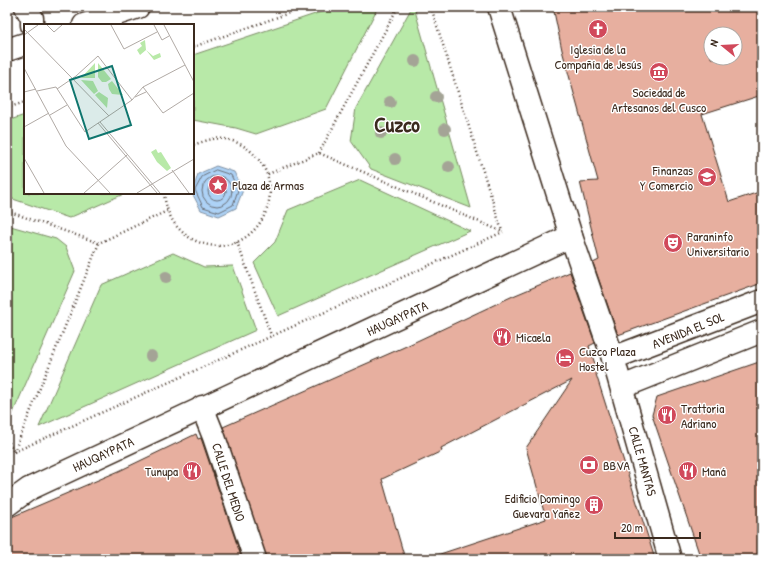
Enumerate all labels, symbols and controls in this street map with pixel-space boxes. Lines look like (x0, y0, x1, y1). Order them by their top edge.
church icon: Iglesia de la Compañía de Jesús (587, 18, 609, 40)
inset map (24, 24, 194, 194)
north arrow (703, 26, 743, 66)
text: N (706, 38, 721, 48)
place label: Iglesia de la Compañía de Jesús (554, 40, 642, 73)
museum icon: Sociedad de Artesanos del Cusco (648, 61, 670, 83)
place label: Sociedad de Artesanos del Cusco (612, 83, 706, 116)
district label: Cuzco (374, 110, 420, 139)
place label: Finanzas Y Comercio (640, 161, 693, 194)
school or university icon: Finanzas Y Comercio (696, 166, 718, 188)
place icon: Plaza de Armas (207, 174, 229, 196)
place label: Plaza de Armas (232, 176, 304, 194)
place label: Paraninfo Universitario (687, 227, 749, 260)
theatre icon: Paraninfo Universitario (662, 232, 684, 254)
street label: HAUQAYPATA (364, 296, 431, 340)
street label: AVENIDA EL SOL (649, 307, 727, 353)
restaurant icon: Micaela (491, 326, 513, 348)
place label: Micaela (516, 328, 551, 346)
place label: Cuzco Plaza Hostel (579, 342, 636, 375)
hotel icon: Cuzco Plaza Hostel (554, 347, 576, 369)
place label: Trattoria Adriano (681, 399, 724, 432)
restaurant icon: Trattoria Adriano (656, 404, 678, 426)
street label: CALLE MANTAS (625, 424, 661, 498)
street label: HAUQAYPATA (70, 432, 137, 476)
street label: CALLE DEL MEDIO (208, 440, 250, 524)
bank icon: BBVA (578, 454, 600, 476)
place label: BBVA (603, 456, 630, 474)
restaurant icon: Tunupa (181, 460, 203, 482)
restaurant icon: Maná (677, 460, 699, 482)
place label: Tunupa (145, 462, 178, 480)
place label: Maná (702, 462, 726, 480)
place label: Edificio Domingo Guevara Yañez (505, 489, 580, 522)
building icon: Edificio Domingo Guevara Yañez (583, 494, 605, 516)
scale bar (615, 514, 700, 540)
text: 20 m (621, 519, 643, 536)

